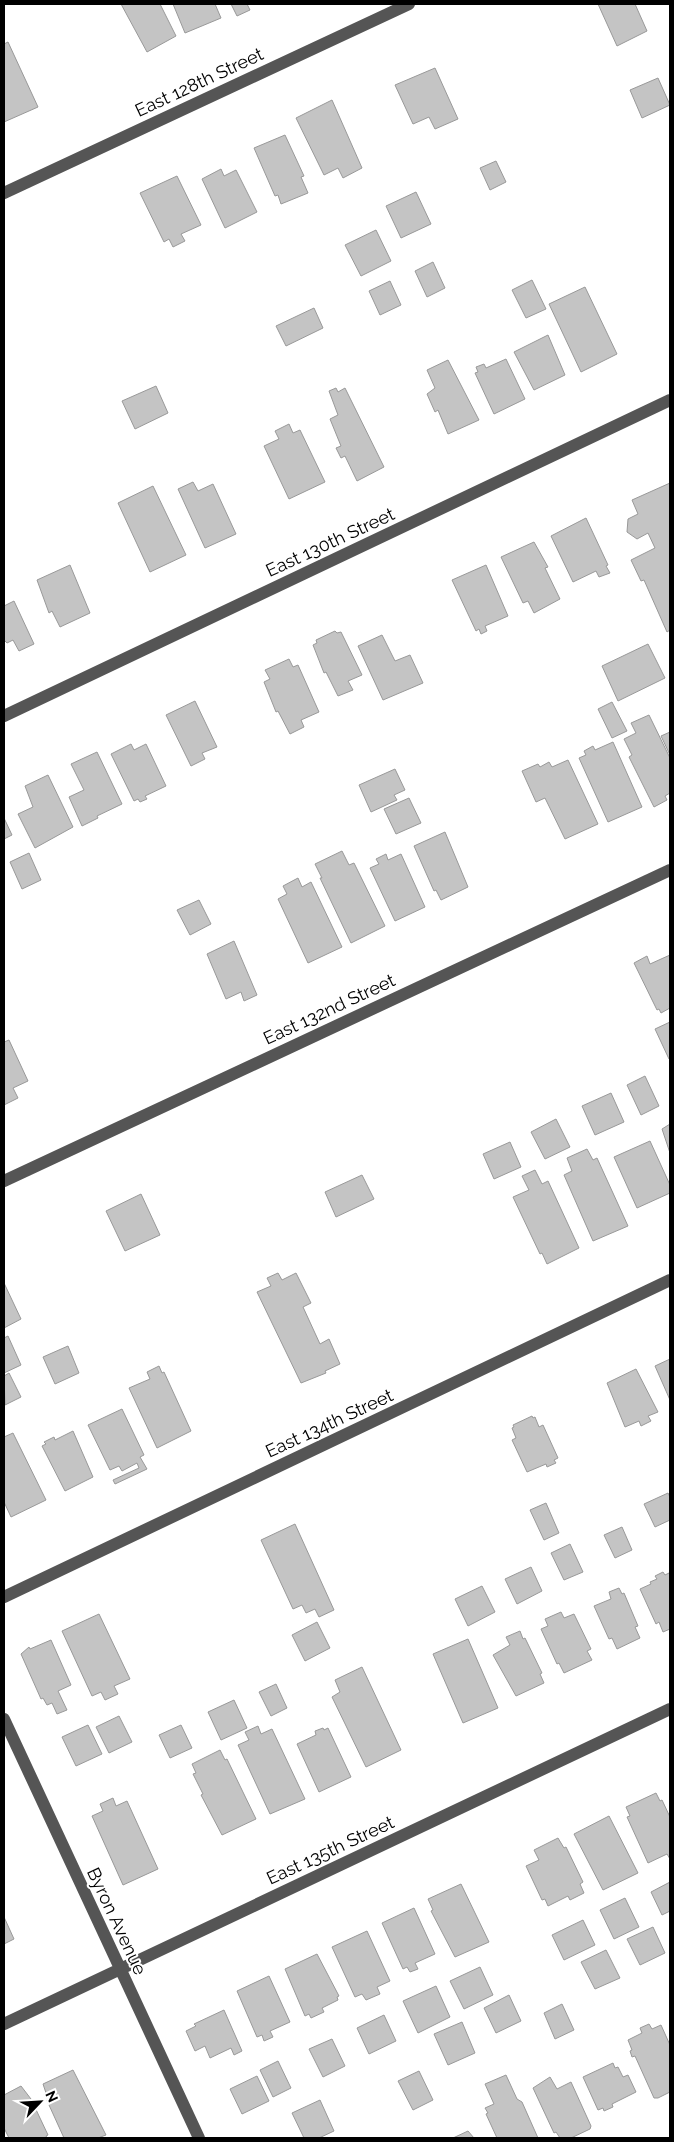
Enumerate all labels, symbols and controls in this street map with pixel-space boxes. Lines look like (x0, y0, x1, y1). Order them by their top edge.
street label: East 128th Street (132, 43, 266, 121)
street label: East 130th Street (262, 503, 398, 581)
street label: East 132nd Street (260, 969, 398, 1049)
street label: East 134th Street (262, 1384, 396, 1462)
street label: East 135th Street (263, 1811, 397, 1889)
street label: Byron Avenue (83, 1864, 151, 1978)
north arrow (15, 2077, 65, 2127)
text: N (42, 2088, 61, 2105)

